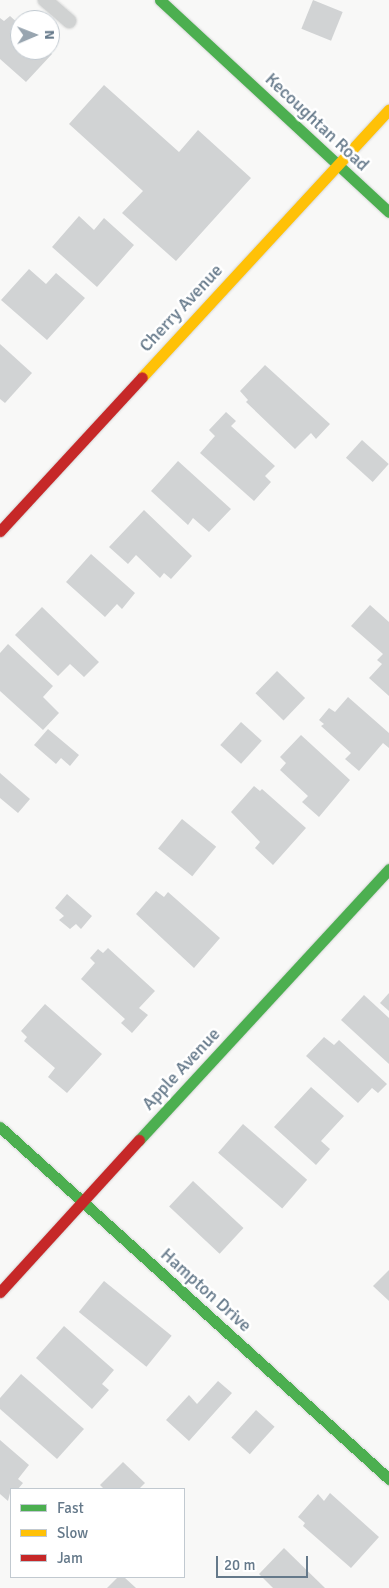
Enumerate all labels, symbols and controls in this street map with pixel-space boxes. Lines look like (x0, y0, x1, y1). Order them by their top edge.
north arrow (10, 10, 60, 60)
text: N (41, 30, 58, 40)
street label: Kecoughtan Road (261, 68, 373, 176)
street label: Cherry Avenue (135, 260, 227, 356)
street label: Apple Avenue (137, 1023, 225, 1115)
street label: Hampton Drive (156, 1244, 256, 1336)
legend (10, 1488, 185, 1578)
text: Fast (57, 1499, 84, 1517)
text: Slow (57, 1524, 88, 1542)
scale bar (219, 1546, 312, 1578)
text: Jam (57, 1549, 83, 1567)
text: 20 m (224, 1556, 255, 1574)

